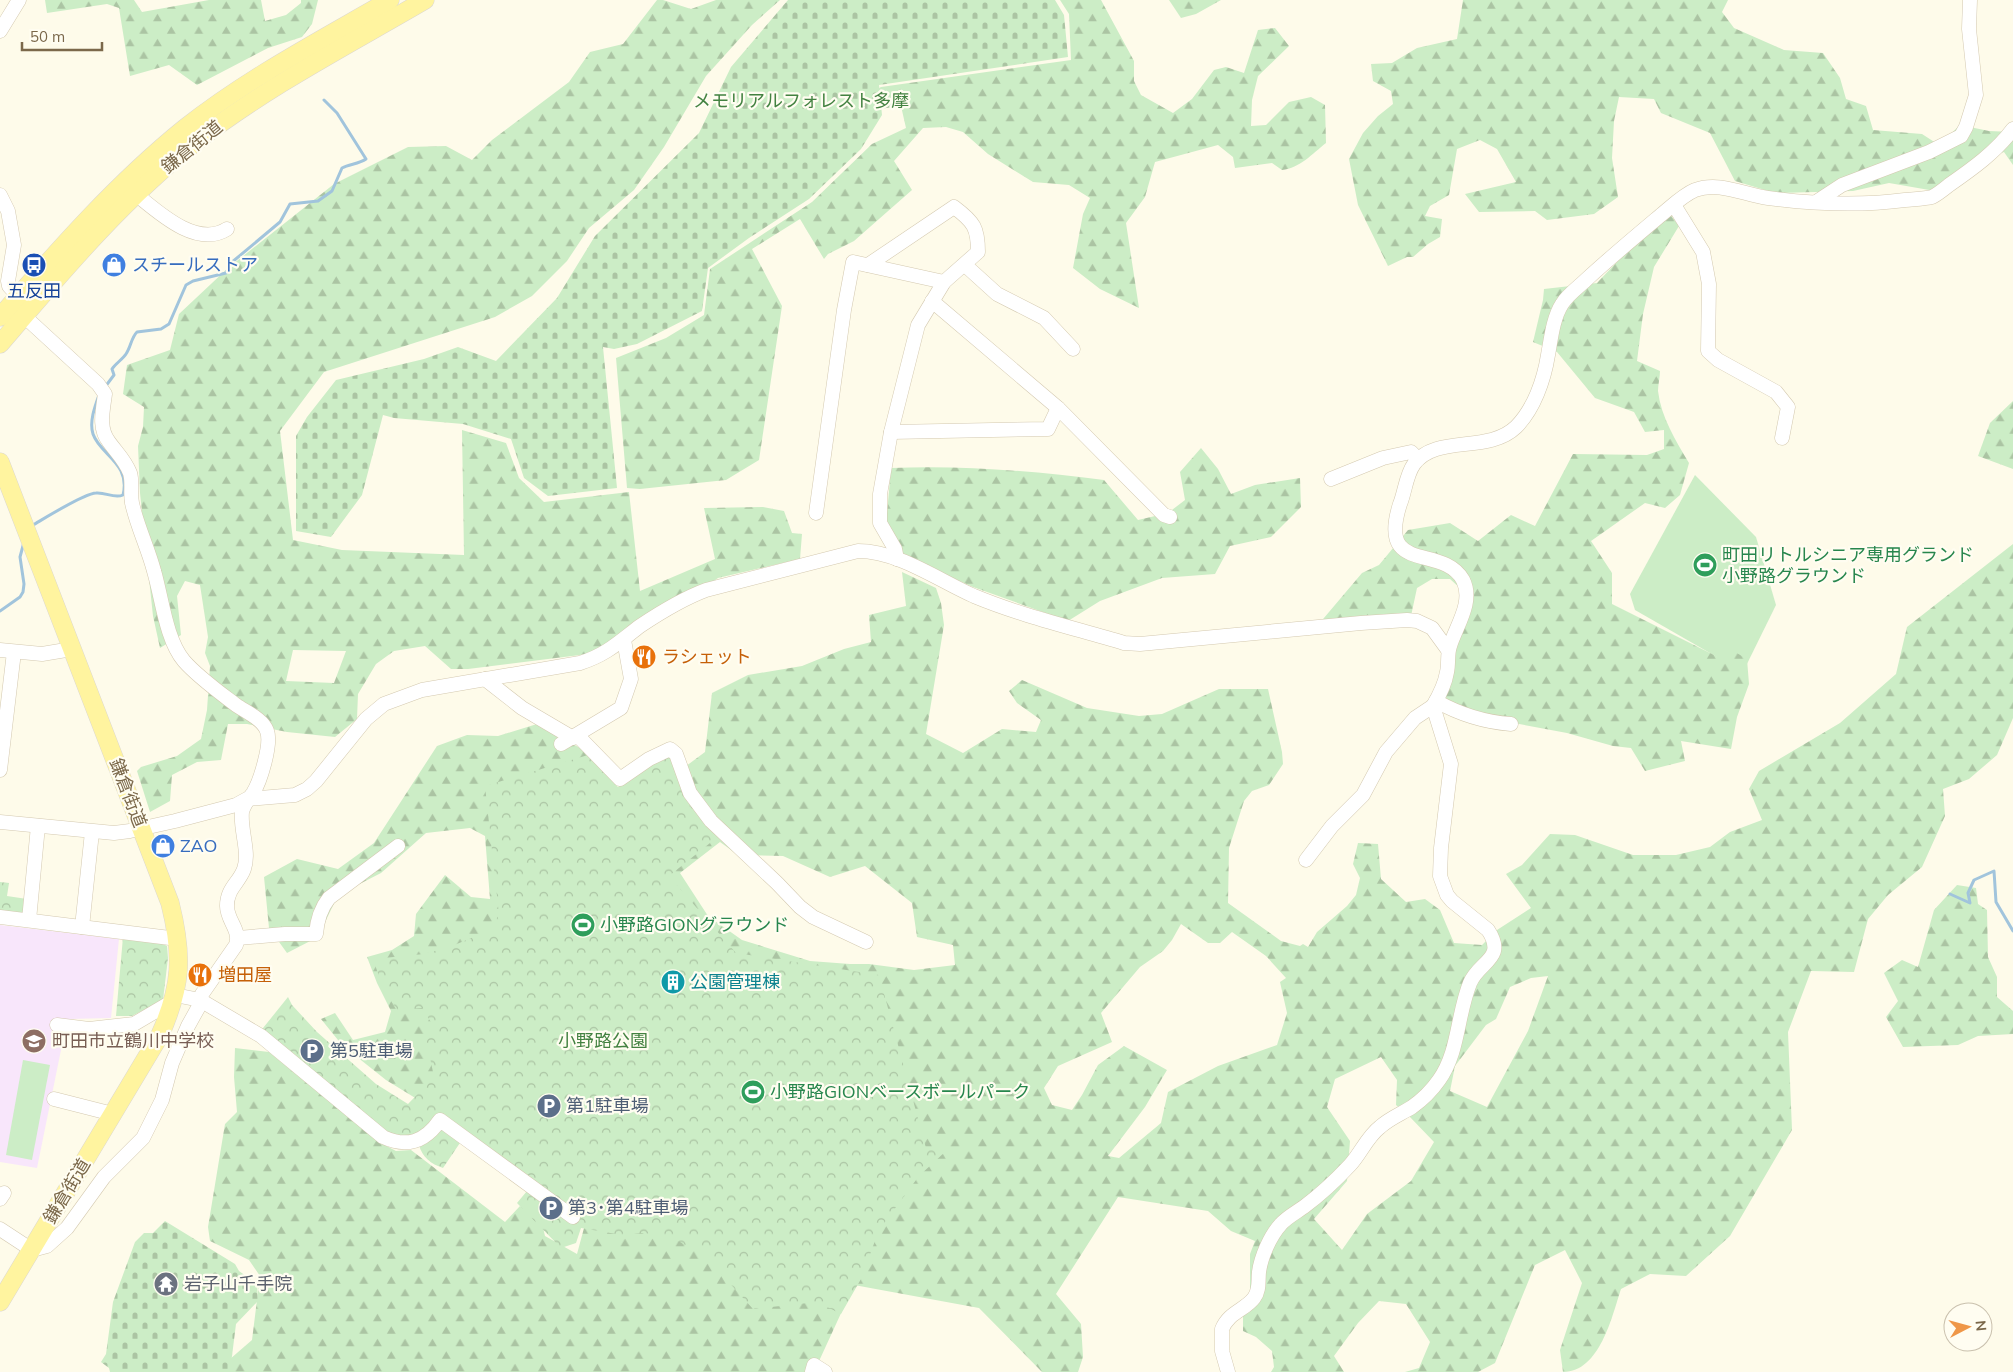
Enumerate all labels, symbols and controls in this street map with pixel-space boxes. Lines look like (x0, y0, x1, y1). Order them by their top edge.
scale bar (22, 20, 102, 52)
text: 50 m (30, 27, 65, 46)
park label: メモリアルフォレスト多摩 (693, 89, 909, 112)
street label: 鎌倉街道 (156, 115, 227, 178)
bus stop icon: 五反田 (21, 252, 47, 278)
shop icon: スチールストア (101, 252, 127, 278)
place label: スチールストア (132, 253, 258, 276)
place label: 五反田 (7, 279, 61, 302)
place label: 町田リトルシニア専用グランド 小野路グラウンド (1722, 543, 1974, 587)
sports icon: 町田リトルシニア専用グランド 小野路グラウンド (1692, 552, 1718, 578)
restaurant icon: ラシェット (631, 644, 657, 670)
place label: ラシェット (662, 645, 752, 668)
street label: 鎌倉街道 (105, 755, 152, 831)
shop icon: ZAO (150, 833, 176, 859)
place label: ZAO (180, 834, 217, 857)
sports icon: 小野路GIONグラウンド (570, 912, 596, 938)
place label: 小野路GIONグラウンド (600, 913, 789, 936)
restaurant icon: 増田屋 (187, 962, 213, 988)
place label: 増田屋 (218, 963, 272, 986)
building icon: 公園管理棟 (660, 969, 686, 995)
place label: 公園管理棟 (690, 970, 780, 993)
school or university icon: 町田市立鶴川中学校 (21, 1028, 47, 1054)
place label: 町田市立鶴川中学校 (52, 1029, 214, 1052)
park label: 小野路公園 (558, 1029, 648, 1052)
parking icon: 第5駐車場 (299, 1038, 325, 1064)
place label: 第5駐車場 (330, 1039, 413, 1062)
sports icon: 小野路GIONベースボールパーク (740, 1079, 766, 1105)
place label: 小野路GIONベースボールパーク (770, 1080, 1030, 1103)
parking icon: 第1駐車場 (536, 1093, 562, 1119)
place label: 第1駐車場 (566, 1094, 649, 1117)
street label: 鎌倉街道 (38, 1154, 95, 1228)
parking icon: 第3･第4駐車場 (538, 1195, 564, 1221)
place label: 第3･第4駐車場 (568, 1196, 689, 1219)
temple icon: 岩子山千手院 (153, 1271, 179, 1297)
place label: 岩子山千手院 (184, 1272, 292, 1295)
north arrow (1943, 1302, 1993, 1352)
text: N (1971, 1319, 1990, 1332)

